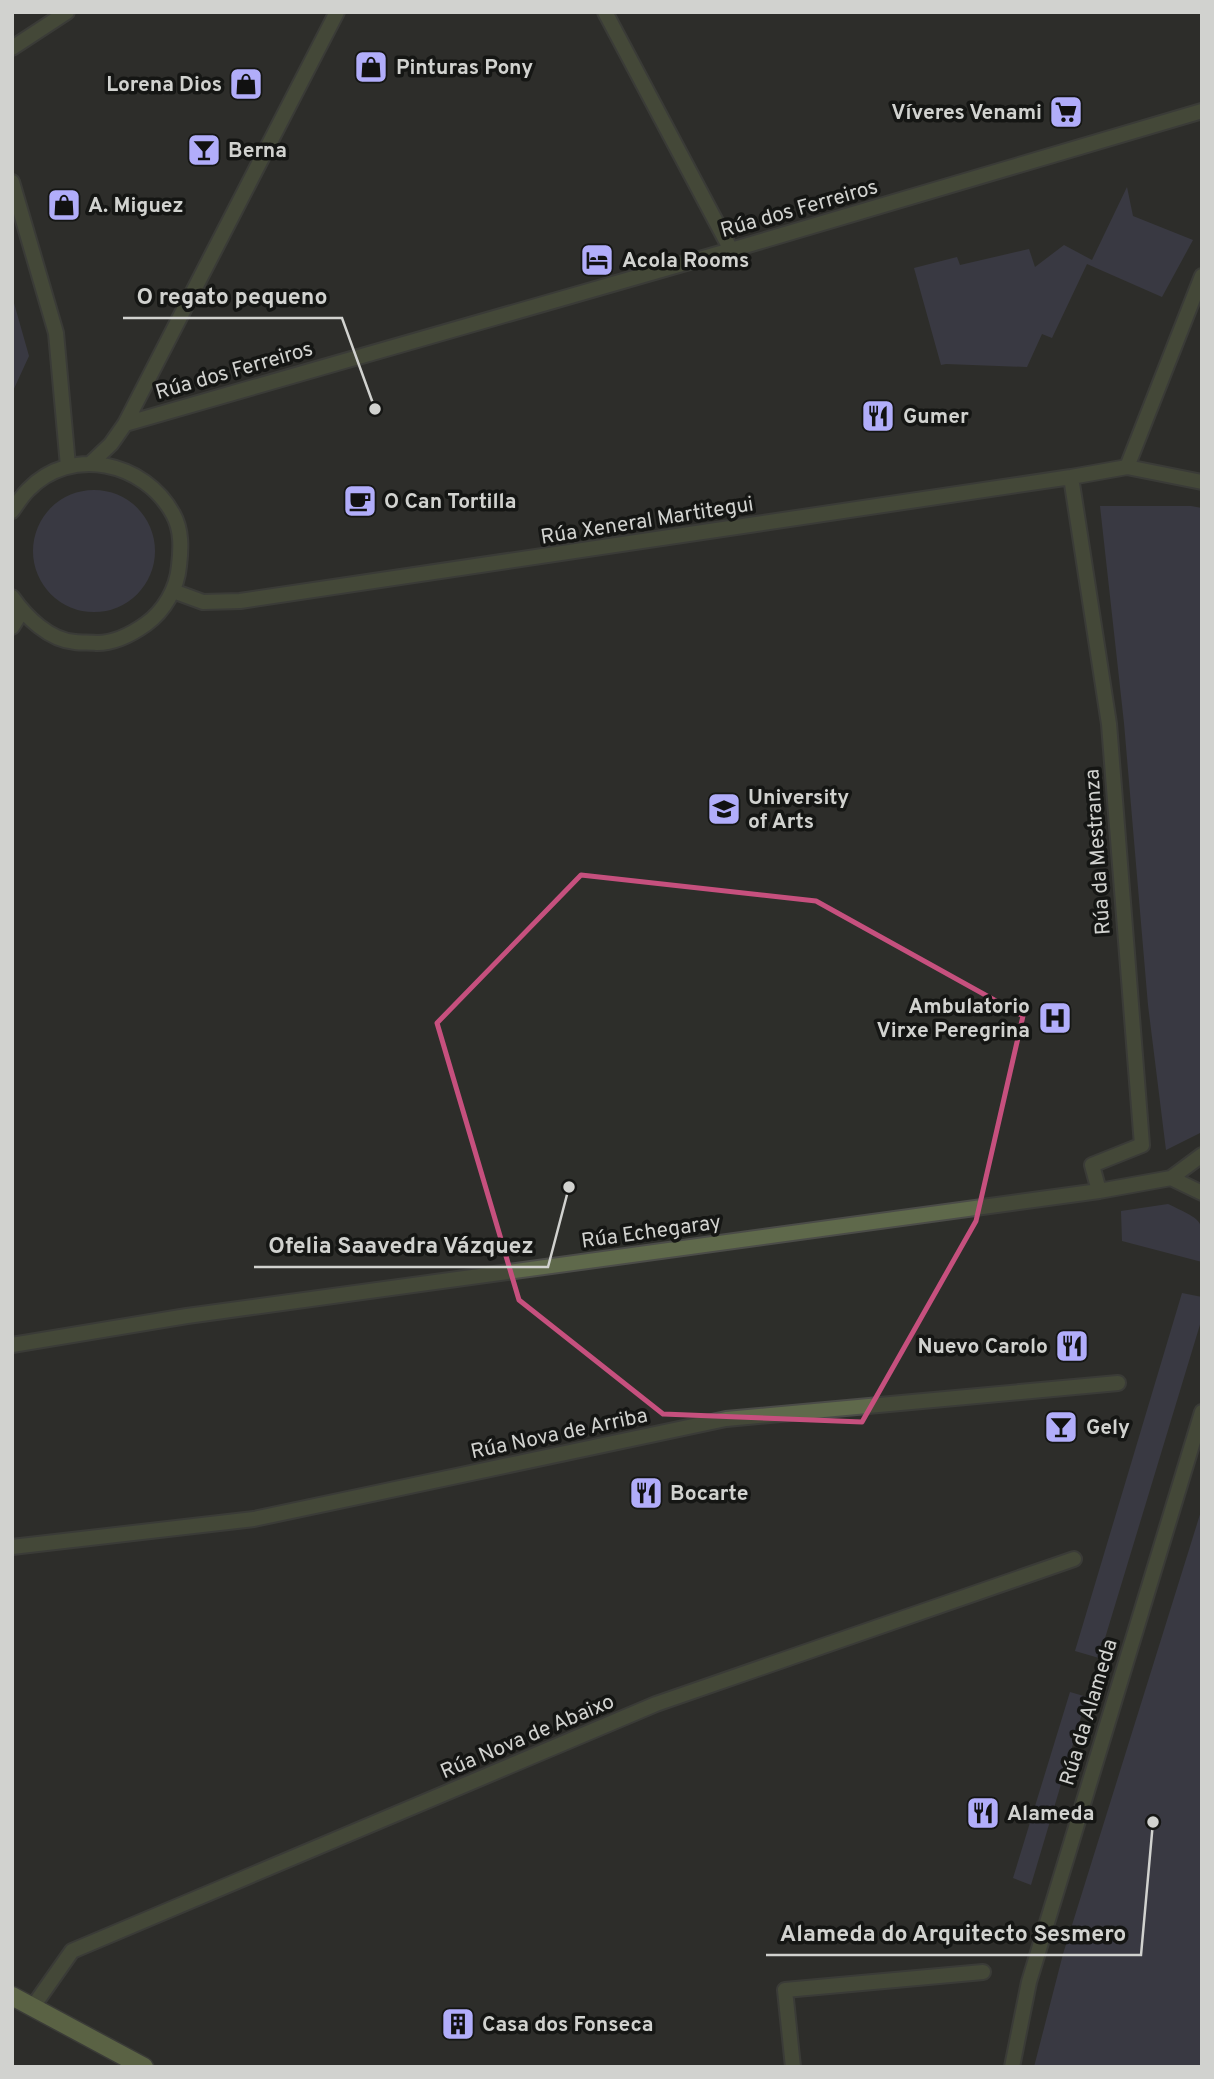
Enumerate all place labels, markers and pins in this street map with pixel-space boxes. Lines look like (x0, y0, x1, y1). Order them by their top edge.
shop icon: Pinturas Pony (352, 48, 390, 86)
place label: Pinturas Pony (396, 55, 533, 82)
shop icon: Lorena Dios (227, 65, 265, 103)
place label: Lorena Dios (106, 72, 222, 99)
supermarket icon: Víveres Venami (1047, 93, 1085, 131)
place label: Víveres Venami (891, 100, 1042, 127)
bar icon: Berna (185, 131, 223, 169)
place label: Berna (228, 138, 287, 165)
shop icon: A. Miguez (45, 186, 83, 224)
place label: A. Miguez (88, 193, 184, 220)
hotel icon: Acola Rooms (578, 241, 616, 279)
place label: Acola Rooms (622, 248, 749, 275)
callout: O regato pequeno (123, 274, 342, 318)
restaurant icon: Gumer (859, 397, 897, 435)
place label: Gumer (903, 404, 969, 431)
cafe icon: O Can Tortilla (341, 482, 379, 520)
place label: O Can Tortilla (384, 489, 516, 516)
place label: University of Arts (748, 785, 849, 836)
school or university icon: University of Arts (705, 790, 743, 828)
place label: Ambulatorio Virxe Peregrina (876, 994, 1030, 1045)
hospital icon: Ambulatorio Virxe Peregrina (1036, 999, 1074, 1037)
callout: Ofelia Saavedra Vázquez (254, 1223, 548, 1267)
restaurant icon: Nuevo Carolo (1053, 1327, 1091, 1365)
place label: Nuevo Carolo (917, 1334, 1048, 1361)
bar icon: Gely (1042, 1408, 1080, 1446)
place label: Gely (1086, 1415, 1130, 1442)
restaurant icon: Bocarte (627, 1474, 665, 1512)
place label: Bocarte (670, 1481, 748, 1508)
restaurant icon: Alameda (964, 1794, 1002, 1832)
place label: Alameda (1007, 1801, 1094, 1828)
callout: Alameda do Arquitecto Sesmero (766, 1911, 1141, 1955)
building icon: Casa dos Fonseca (439, 2005, 477, 2043)
place label: Casa dos Fonseca (482, 2012, 653, 2039)

